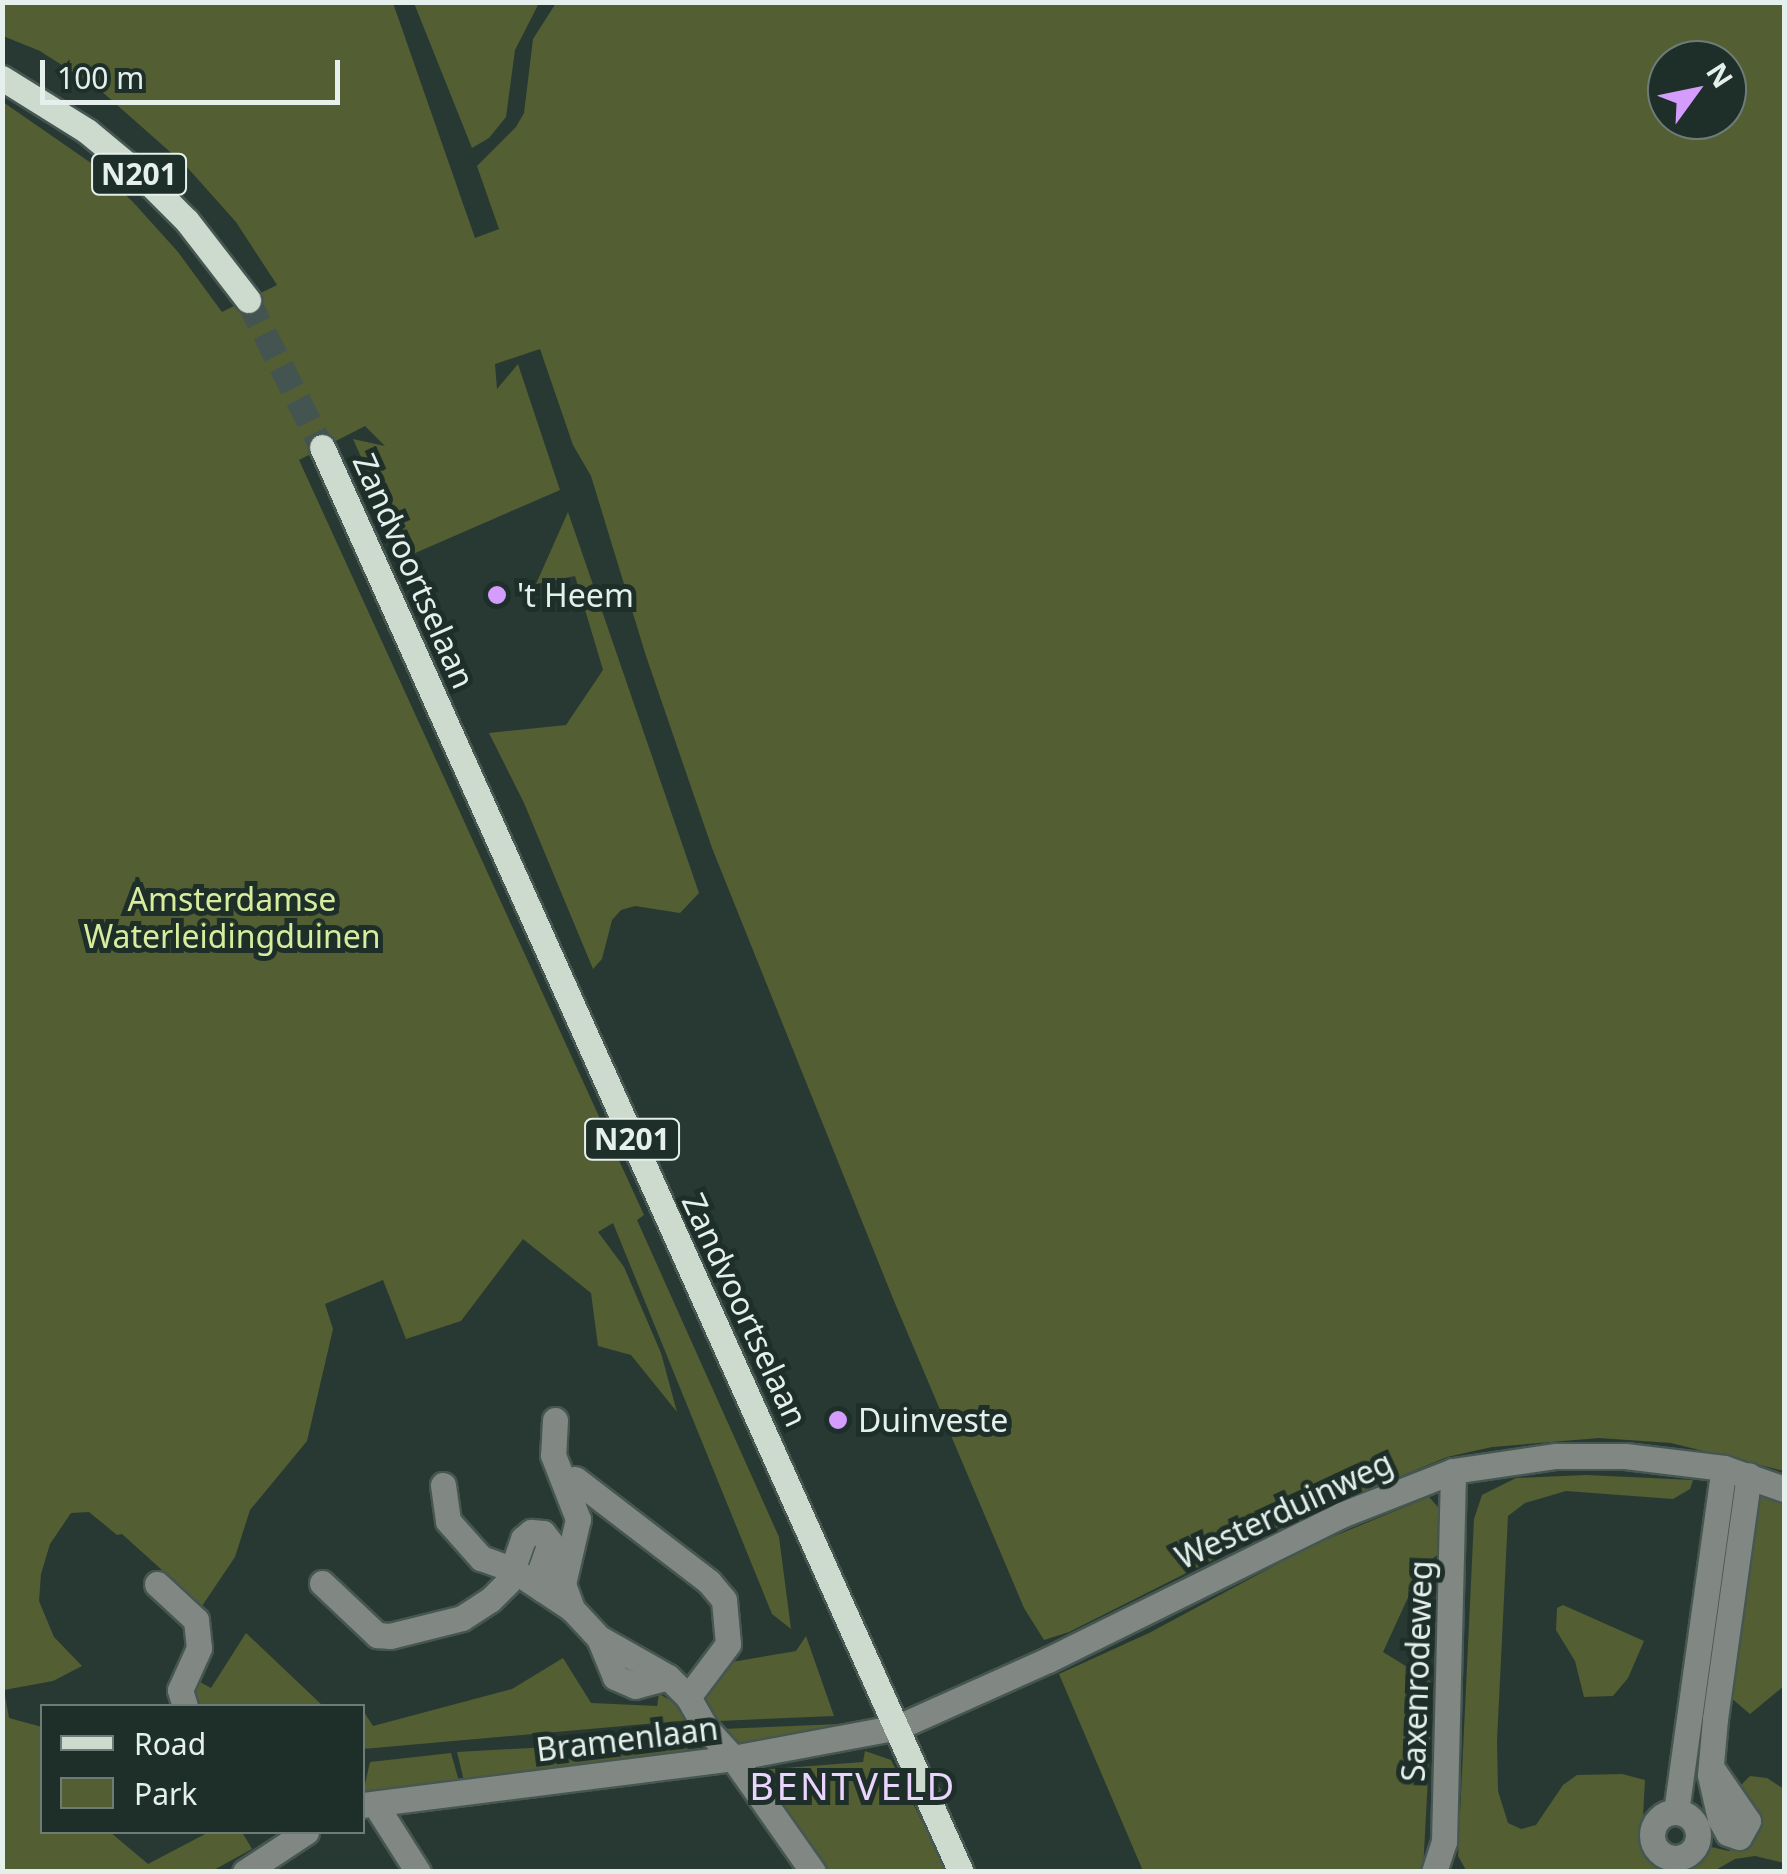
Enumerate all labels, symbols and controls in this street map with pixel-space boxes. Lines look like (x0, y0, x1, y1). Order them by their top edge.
scale bar (45, 40, 345, 102)
north arrow (1647, 40, 1747, 140)
text: N (1698, 55, 1743, 95)
text: 100 m (57, 57, 144, 98)
road number: N201 (89, 149, 189, 199)
street label: Zandvoortselaan (345, 448, 483, 694)
place label: 't Heem (517, 576, 634, 614)
marker: 't Heem (486, 584, 508, 606)
park label: Amsterdamse Waterleidingduinen (83, 881, 381, 956)
road number: N201 (582, 1114, 682, 1164)
street label: Zandvoortselaan (674, 1187, 816, 1433)
place label: Duinveste (858, 1401, 1008, 1439)
marker: Duinveste (827, 1409, 849, 1431)
street label: Westerduinweg (1169, 1443, 1399, 1577)
street label: Saxenrodeweg (1394, 1560, 1440, 1782)
legend (40, 1704, 365, 1834)
street label: Bramenlaan (534, 1709, 720, 1769)
text: Road (134, 1723, 206, 1764)
district label: BENTVELD (749, 1763, 957, 1809)
text: Park (134, 1773, 197, 1814)

